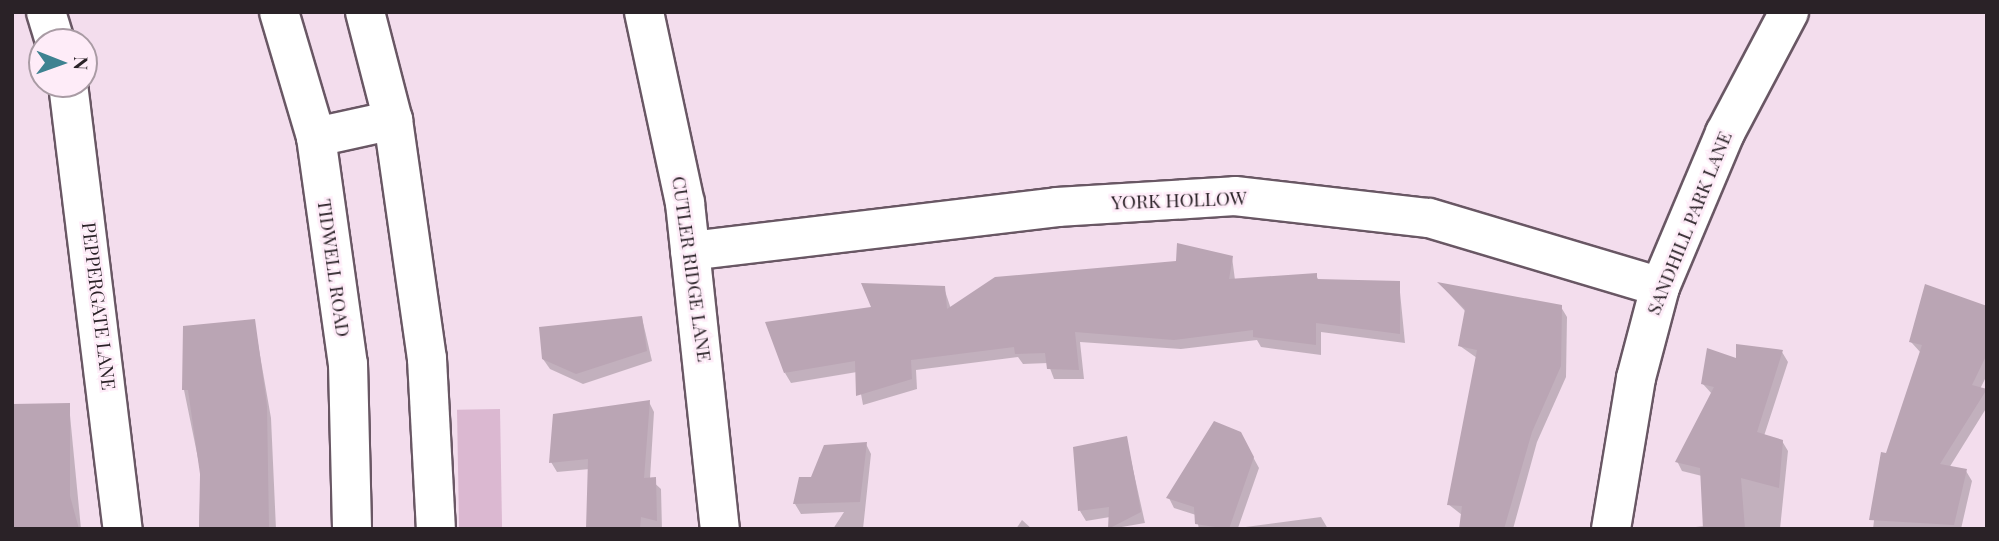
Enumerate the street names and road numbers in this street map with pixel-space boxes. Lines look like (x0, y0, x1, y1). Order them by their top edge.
street label: SANDHILL PARK LANE (1642, 128, 1736, 318)
street label: CUTLER RIDGE LANE (668, 175, 716, 363)
street label: YORK HOLLOW (1111, 186, 1247, 214)
street label: TIDWELL ROAD (313, 198, 355, 338)
street label: PEPPERGATE LANE (77, 221, 121, 391)

